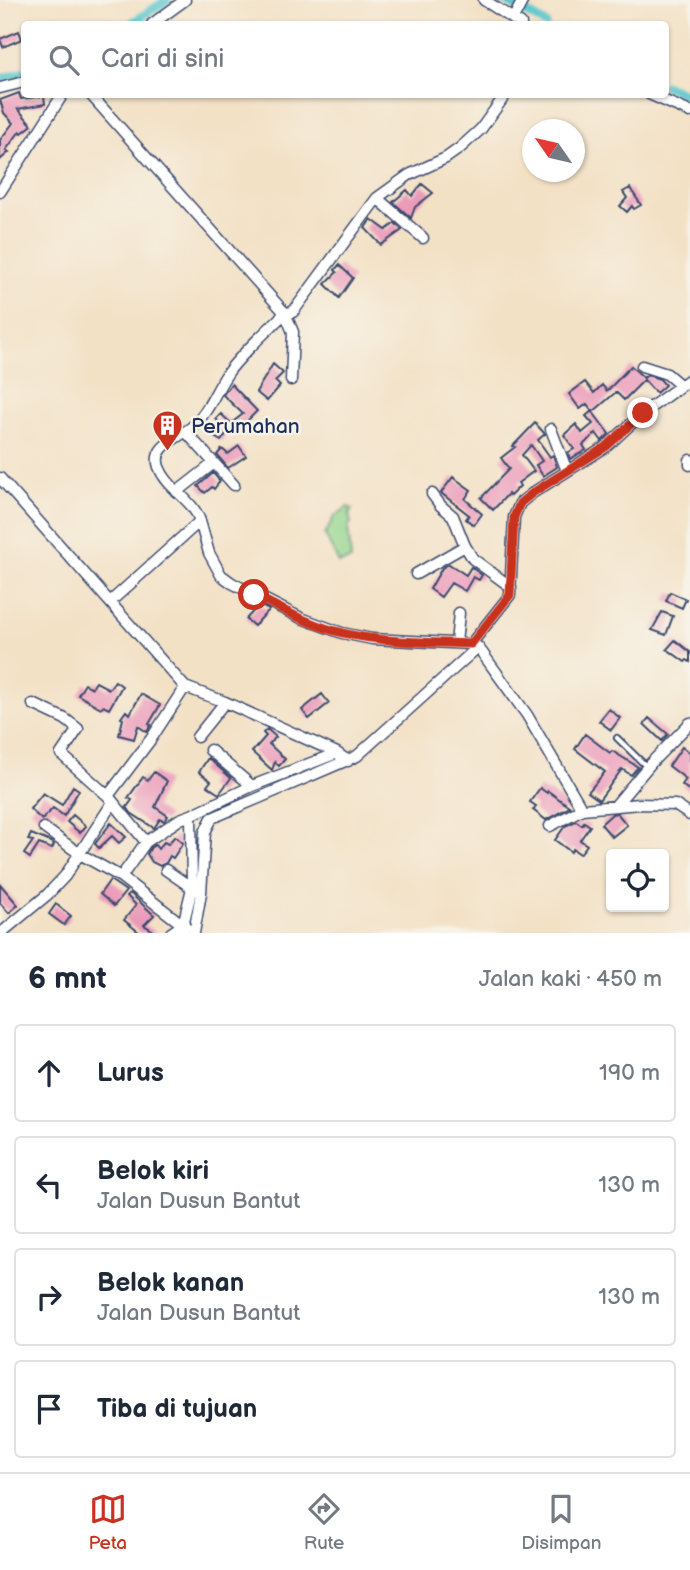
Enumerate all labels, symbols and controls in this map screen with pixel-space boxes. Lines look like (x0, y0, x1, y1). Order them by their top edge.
search box (21, 21, 669, 98)
icon: search (45, 41, 83, 79)
text: Cari di sini (101, 44, 224, 75)
north arrow (522, 119, 585, 182)
route end (627, 397, 658, 428)
building icon: Perumahan (151, 409, 185, 453)
place label: Perumahan (191, 414, 300, 439)
route start (238, 579, 269, 610)
map controls (606, 849, 669, 912)
button: locate (606, 849, 669, 912)
text: 6 mnt (28, 961, 107, 997)
text: Jalan kaki · 450 m (479, 965, 662, 993)
icon: ahead (30, 1054, 68, 1092)
text: Lurus (97, 1058, 164, 1089)
text: 190 m (599, 1059, 660, 1087)
text: Belok kiri (97, 1156, 209, 1187)
icon: left (30, 1166, 68, 1204)
text: 130 m (598, 1171, 660, 1199)
text: Jalan Dusun Bantut (97, 1187, 300, 1215)
text: Belok kanan (97, 1268, 244, 1299)
icon: right (30, 1278, 68, 1316)
text: 130 m (598, 1283, 660, 1311)
text: Jalan Dusun Bantut (97, 1299, 300, 1327)
icon: arrive (30, 1390, 68, 1428)
text: Tiba di tujuan (97, 1394, 257, 1425)
tab: Peta (88, 1490, 127, 1555)
tab: Rute (304, 1490, 344, 1555)
tab: Disimpan (521, 1490, 602, 1555)

